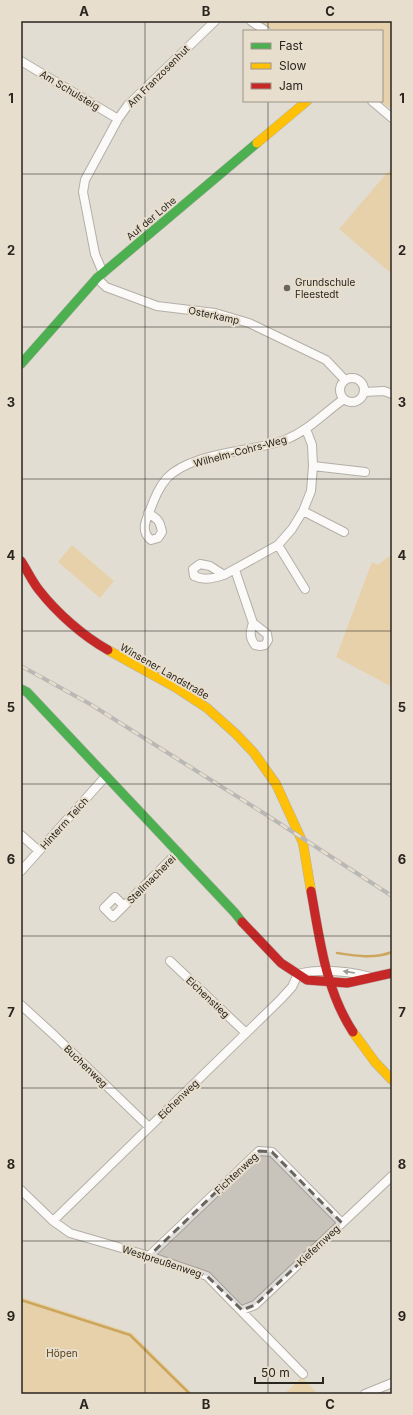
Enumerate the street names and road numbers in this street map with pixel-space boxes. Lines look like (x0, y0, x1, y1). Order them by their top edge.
street label: Am Franzosenhut (124, 42, 192, 110)
street label: Am Schulsteig (38, 67, 102, 113)
street label: Auf der Lohe (124, 194, 178, 242)
street label: Osterkamp (187, 304, 241, 326)
street label: Wilhelm-Cohrs-Weg (192, 433, 288, 469)
street label: Winsener Landstraße (118, 641, 212, 701)
street label: Hinterm Teich (38, 794, 91, 851)
street label: Stellmacherei (124, 852, 178, 906)
street label: Eichenstieg (184, 974, 232, 1020)
street label: Buchenweg (62, 1042, 110, 1090)
street label: Eichenweg (155, 1077, 201, 1121)
street label: Fichtenweg (212, 1150, 260, 1196)
street label: Kiefernweg (294, 1222, 342, 1268)
street label: Westpreußenweg (121, 1242, 203, 1280)

